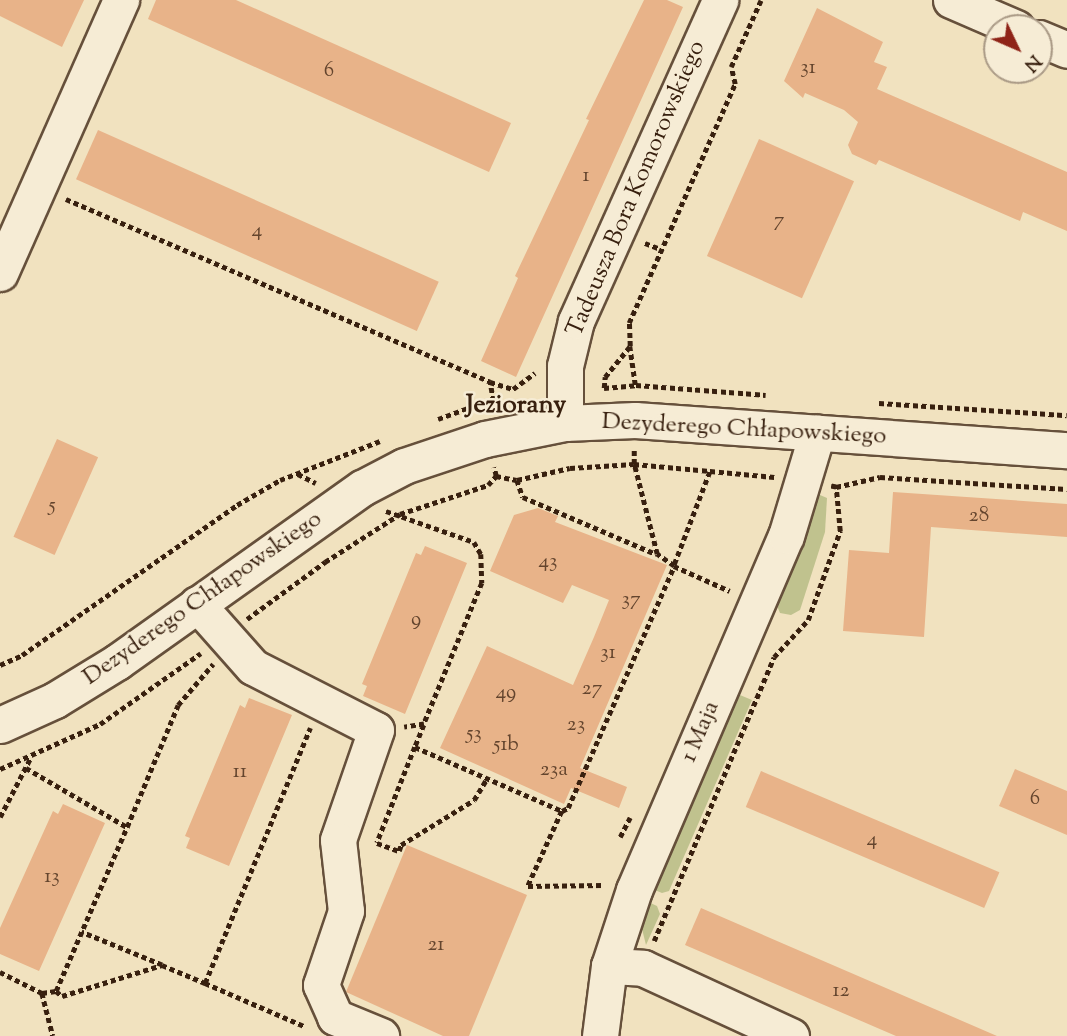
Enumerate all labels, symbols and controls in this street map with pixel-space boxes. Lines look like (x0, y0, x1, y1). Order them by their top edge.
north arrow (983, 14, 1053, 84)
street label: Tadeusza Bora Komorowskiego (562, 37, 712, 341)
text: N (1017, 48, 1047, 77)
house number: 31 (800, 55, 816, 81)
house number: 6 (324, 58, 334, 84)
house number: 1 (582, 163, 590, 189)
house number: 7 (774, 208, 784, 234)
house number: 4 (252, 218, 262, 244)
district label: Jeziorany (466, 390, 566, 422)
street label: Dezyderego Chłapowskiego (601, 408, 887, 452)
house number: 5 (48, 493, 56, 519)
house number: 28 (969, 503, 989, 529)
street label: Dezyderego Chłapowskiego (78, 505, 328, 693)
house number: 43 (538, 549, 558, 575)
house number: 37 (621, 587, 641, 613)
house number: 9 (411, 607, 421, 633)
house number: 31 (600, 640, 616, 666)
house number: 27 (582, 676, 602, 702)
house number: 49 (496, 680, 516, 706)
street label: 1 Maja (675, 697, 727, 767)
house number: 23 (567, 712, 585, 738)
house number: 53 (466, 721, 482, 747)
house number: 51b (493, 732, 519, 758)
house number: 23a (540, 757, 568, 783)
house number: 11 (233, 759, 247, 785)
house number: 6 (1030, 786, 1040, 812)
house number: 4 (867, 827, 877, 853)
house number: 13 (44, 864, 60, 890)
house number: 21 (428, 932, 444, 958)
house number: 12 (833, 978, 849, 1004)

